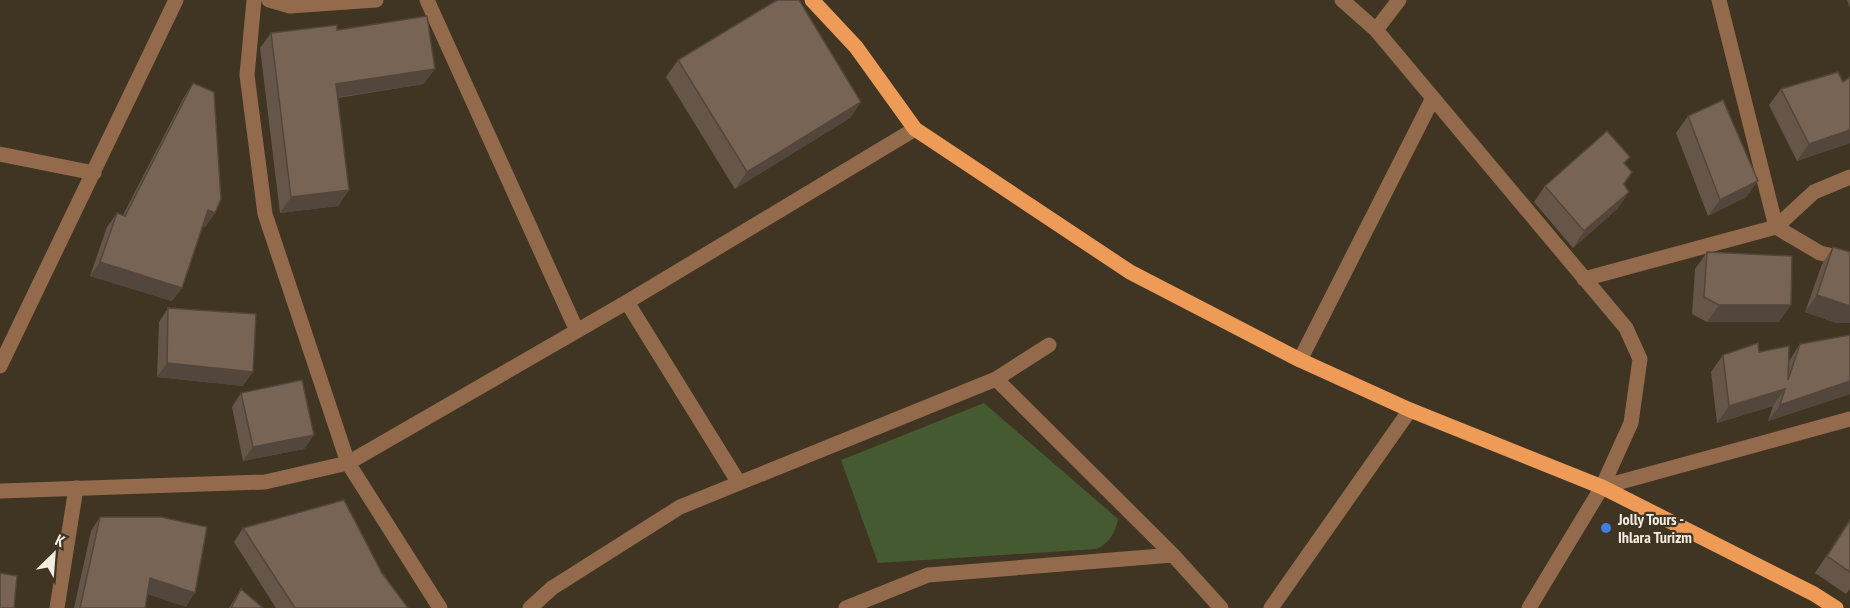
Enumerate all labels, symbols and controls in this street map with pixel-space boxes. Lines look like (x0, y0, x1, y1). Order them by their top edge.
place label: Jolly Tours - Ihlara Turizm (1617, 509, 1692, 547)
marker: Jolly Tours - Ihlara Turizm (1599, 521, 1613, 535)
north arrow (24, 524, 84, 584)
text: K (52, 530, 69, 552)

